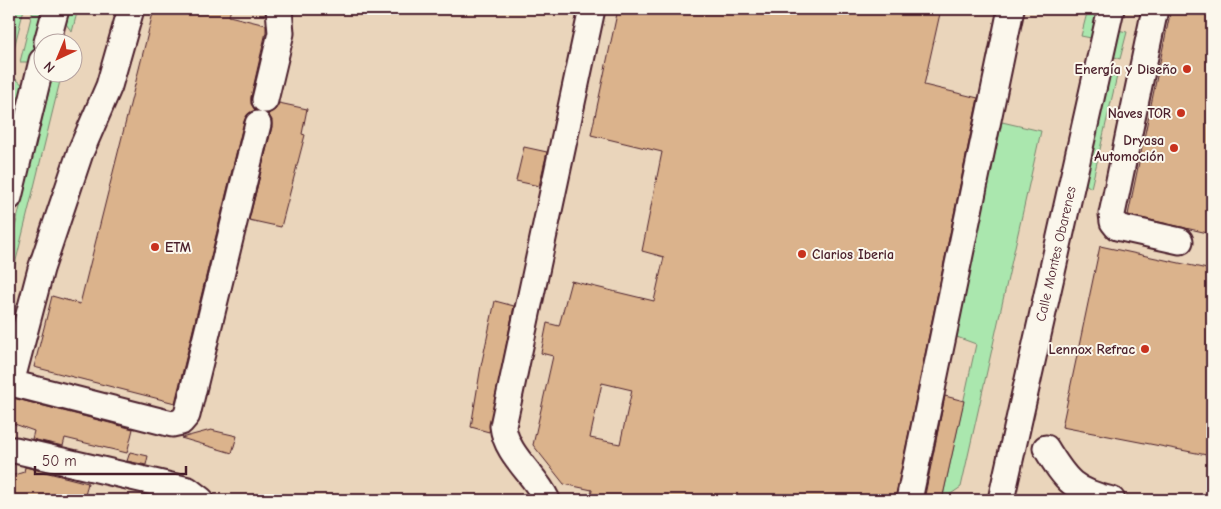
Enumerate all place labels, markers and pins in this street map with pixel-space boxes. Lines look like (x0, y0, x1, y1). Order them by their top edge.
place label: Energía y Diseño (1075, 61, 1177, 78)
marker: Energía y Diseño (1181, 63, 1193, 75)
place label: Naves TOR (1108, 105, 1171, 122)
marker: Naves TOR (1175, 107, 1187, 119)
place label: Dryasa Automoción (1094, 132, 1164, 165)
marker: Dryasa Automoción (1168, 142, 1180, 154)
place label: ETM (165, 239, 191, 256)
marker: ETM (149, 241, 161, 253)
place label: Clarios Iberia (812, 246, 894, 263)
marker: Clarios Iberia (796, 248, 808, 260)
place label: Lennox Refrac (1049, 341, 1135, 358)
marker: Lennox Refrac (1139, 343, 1151, 355)

